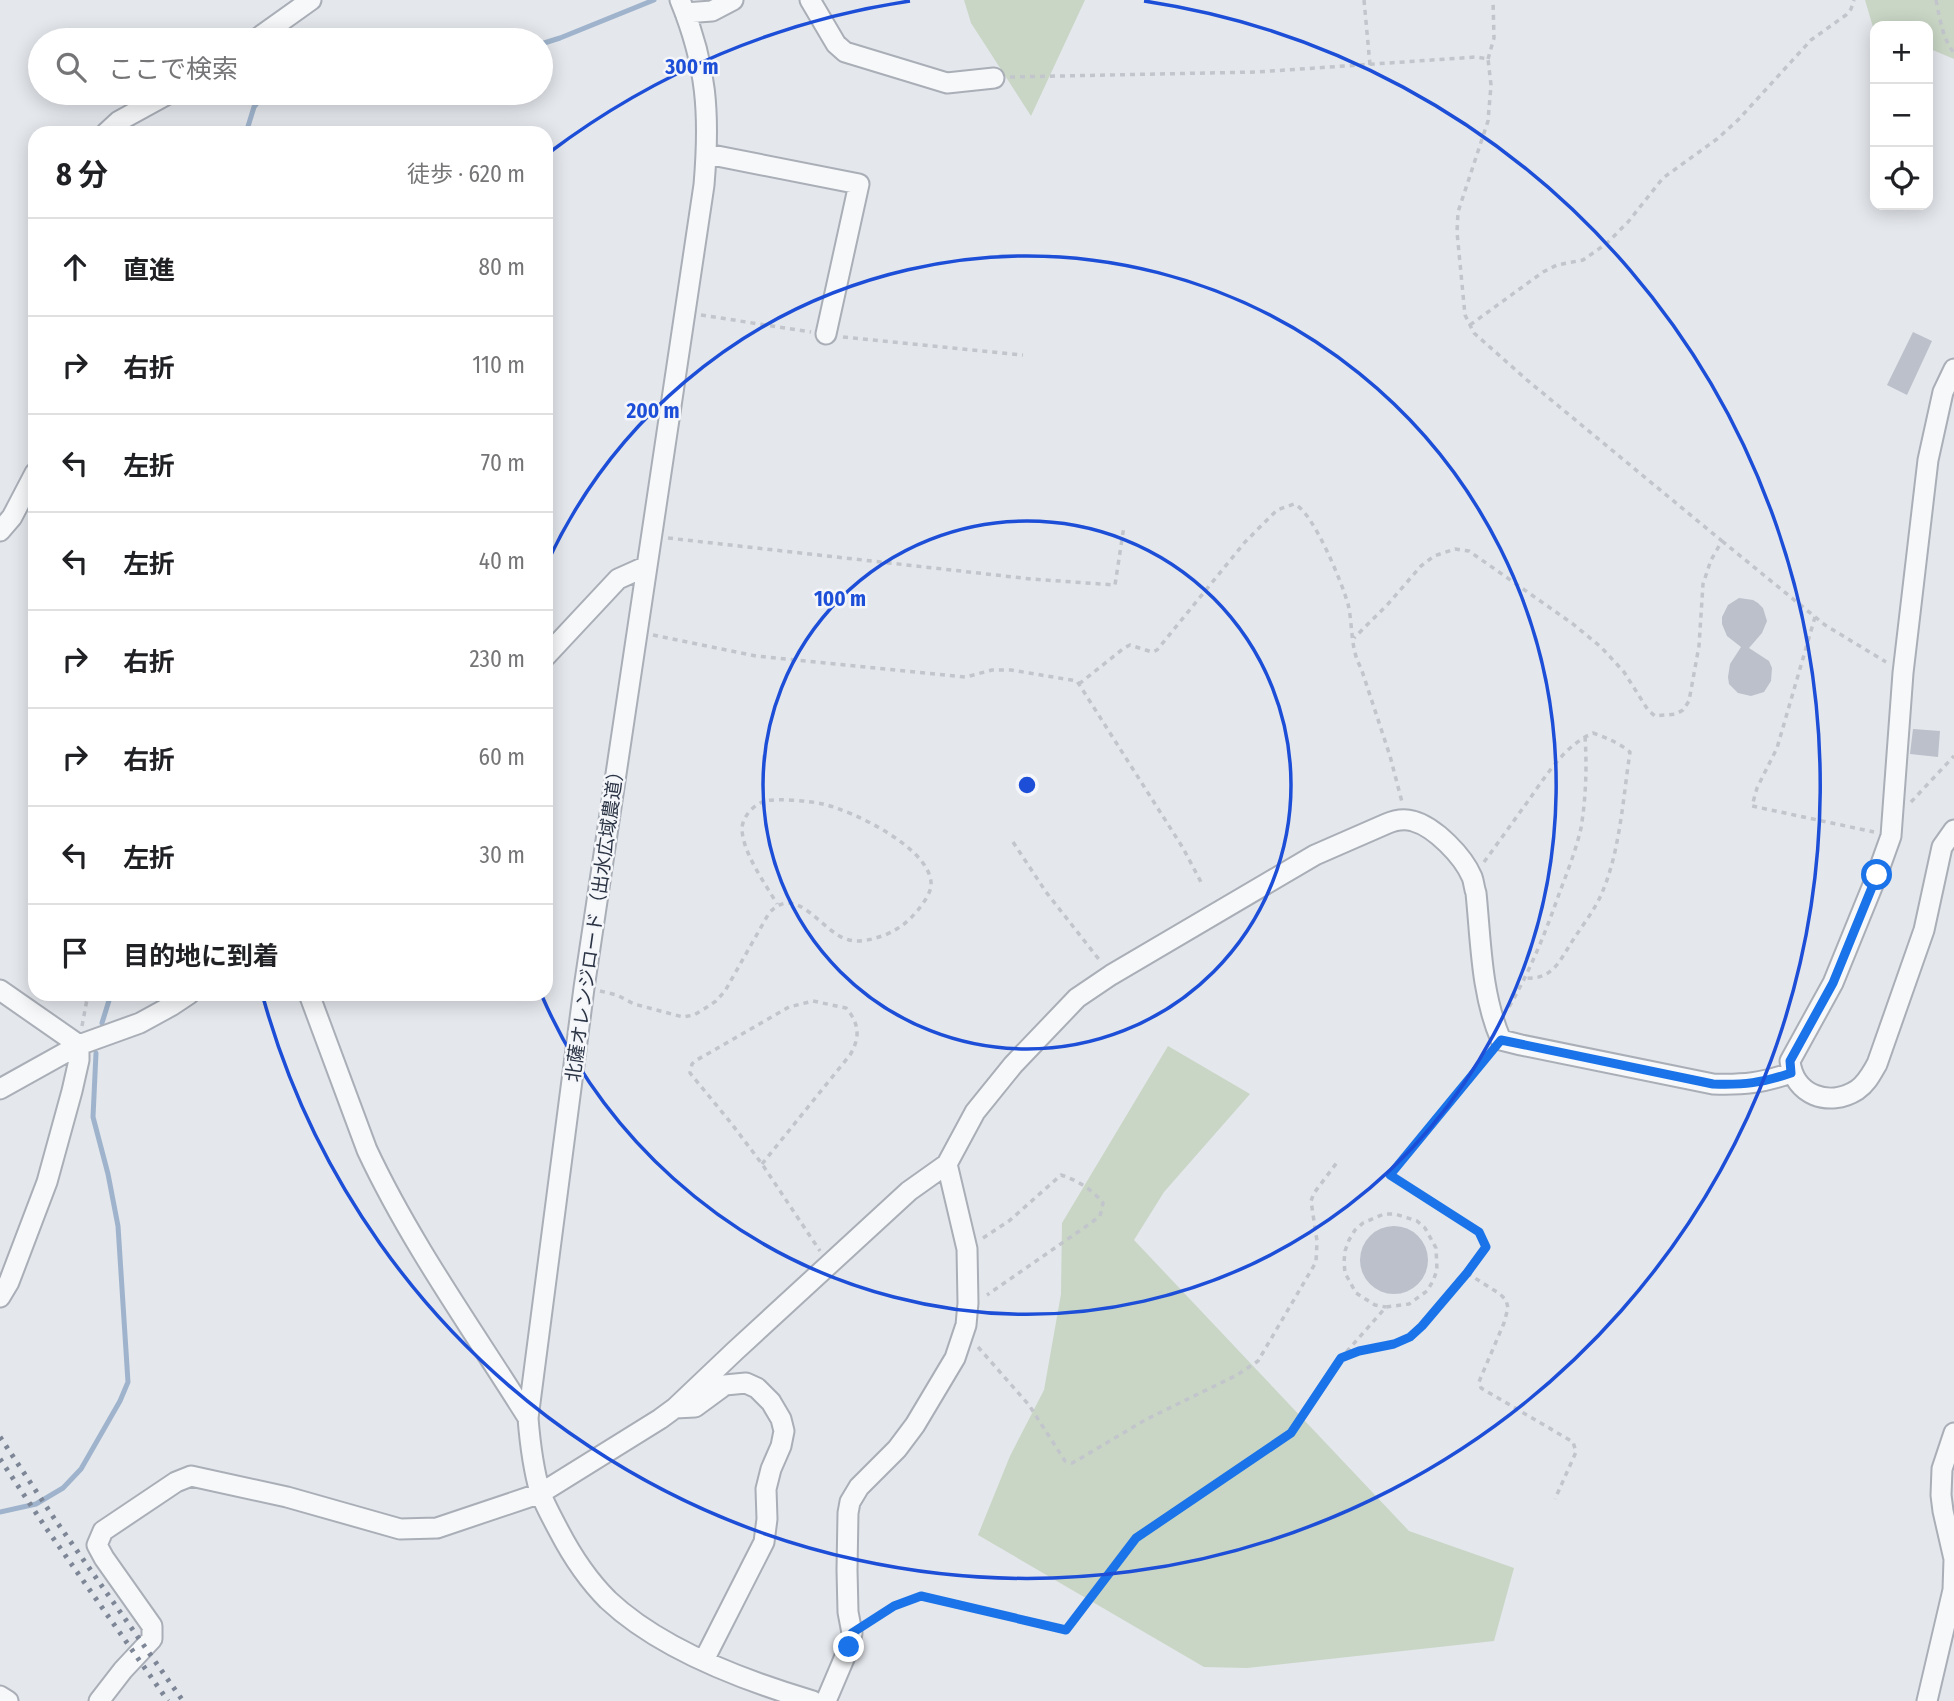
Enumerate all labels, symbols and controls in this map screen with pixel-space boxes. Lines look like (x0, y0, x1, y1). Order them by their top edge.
map controls (1870, 21, 1933, 210)
button: + (1870, 21, 1933, 84)
search box (28, 28, 553, 105)
icon: search (52, 48, 90, 86)
text: ここで検索 (108, 54, 238, 85)
text: 300 m (664, 54, 719, 80)
button: − (1870, 84, 1933, 147)
button: locate (1870, 147, 1933, 210)
text: 8 分 (56, 157, 108, 193)
text: 徒歩 · 620 m (407, 160, 525, 188)
icon: ahead (56, 248, 94, 286)
text: 80 m (478, 253, 525, 281)
text: 直進 (123, 255, 175, 286)
icon: right (56, 346, 94, 384)
text: 110 m (472, 351, 525, 379)
text: 右折 (123, 353, 175, 384)
text: 200 m (625, 398, 680, 424)
icon: left (56, 444, 94, 482)
text: 70 m (481, 449, 525, 477)
text: 左折 (123, 451, 175, 482)
icon: left (56, 542, 94, 580)
text: 40 m (479, 547, 525, 575)
text: 左折 (123, 549, 175, 580)
text: 100 m (814, 586, 866, 612)
icon: right (56, 640, 94, 678)
text: 230 m (469, 645, 525, 673)
text: 右折 (123, 647, 175, 678)
icon: right (56, 738, 94, 776)
text: 60 m (479, 743, 525, 771)
text: 右折 (123, 745, 175, 776)
street label: 北薩オレンジロード（出水広域農道） (561, 760, 629, 1084)
centre of rings (1015, 773, 1039, 797)
icon: left (56, 836, 94, 874)
text: 30 m (480, 841, 525, 869)
text: 左折 (123, 843, 175, 874)
route start (1861, 859, 1892, 890)
icon: arrive (56, 934, 94, 972)
text: 目的地に到着 (123, 941, 279, 972)
route end (833, 1631, 864, 1662)

